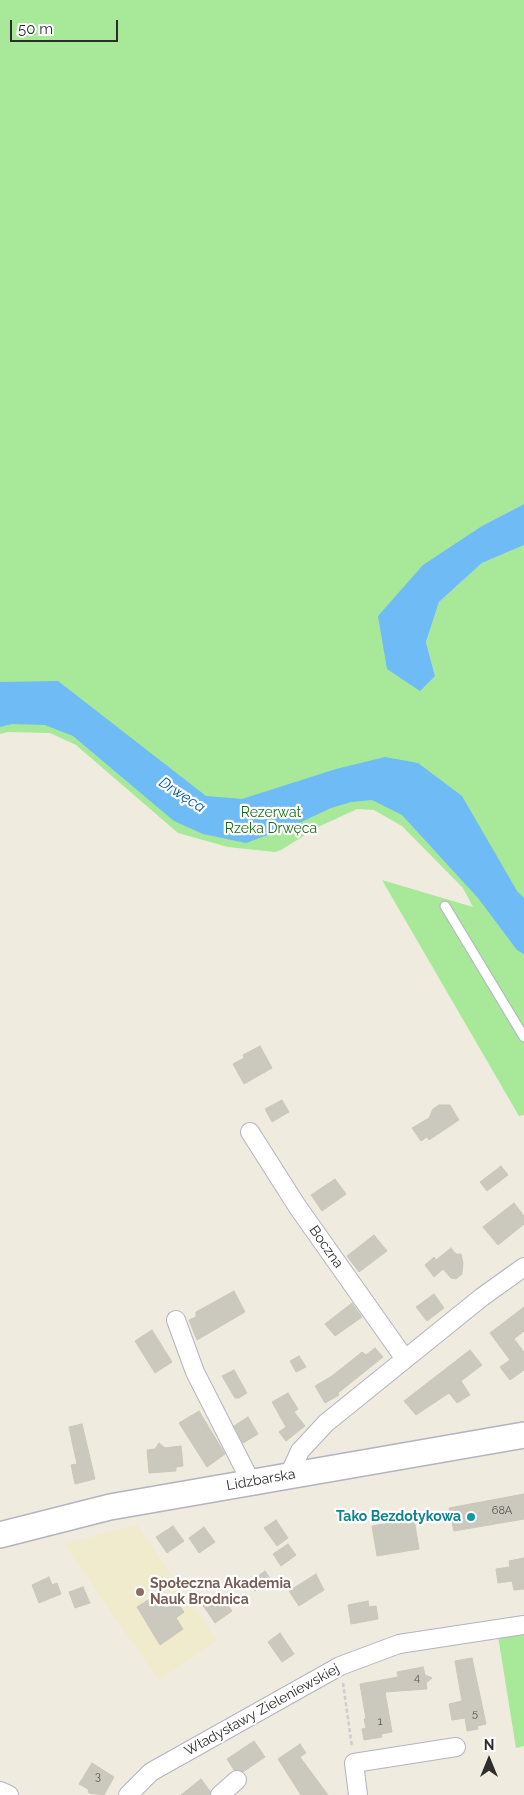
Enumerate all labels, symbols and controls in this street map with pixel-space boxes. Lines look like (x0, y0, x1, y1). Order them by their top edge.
scale bar (12, 10, 120, 42)
text: 50 m (18, 20, 53, 38)
water label: Drwęca (155, 773, 209, 817)
park label: Rezerwat Rzeka Drwęca (225, 805, 317, 838)
street label: Boczna (305, 1223, 347, 1271)
street label: Lidzbarska (225, 1466, 297, 1494)
house number: 68A (492, 1504, 512, 1518)
place label: Tako Bezdotykowa (336, 1509, 461, 1525)
marker: Tako Bezdotykowa (465, 1511, 477, 1523)
place label: Społeczna Akademia Nauk Brodnica (150, 1576, 291, 1608)
marker: Społeczna Akademia Nauk Brodnica (134, 1586, 146, 1598)
street label: Władysławy Zieleniewskiej (182, 1660, 342, 1760)
house number: 4 (414, 1671, 420, 1685)
house number: 5 (472, 1707, 478, 1721)
house number: 1 (378, 1715, 382, 1729)
north arrow (464, 1735, 514, 1785)
text: N (484, 1737, 494, 1753)
house number: 3 (95, 1770, 101, 1784)

